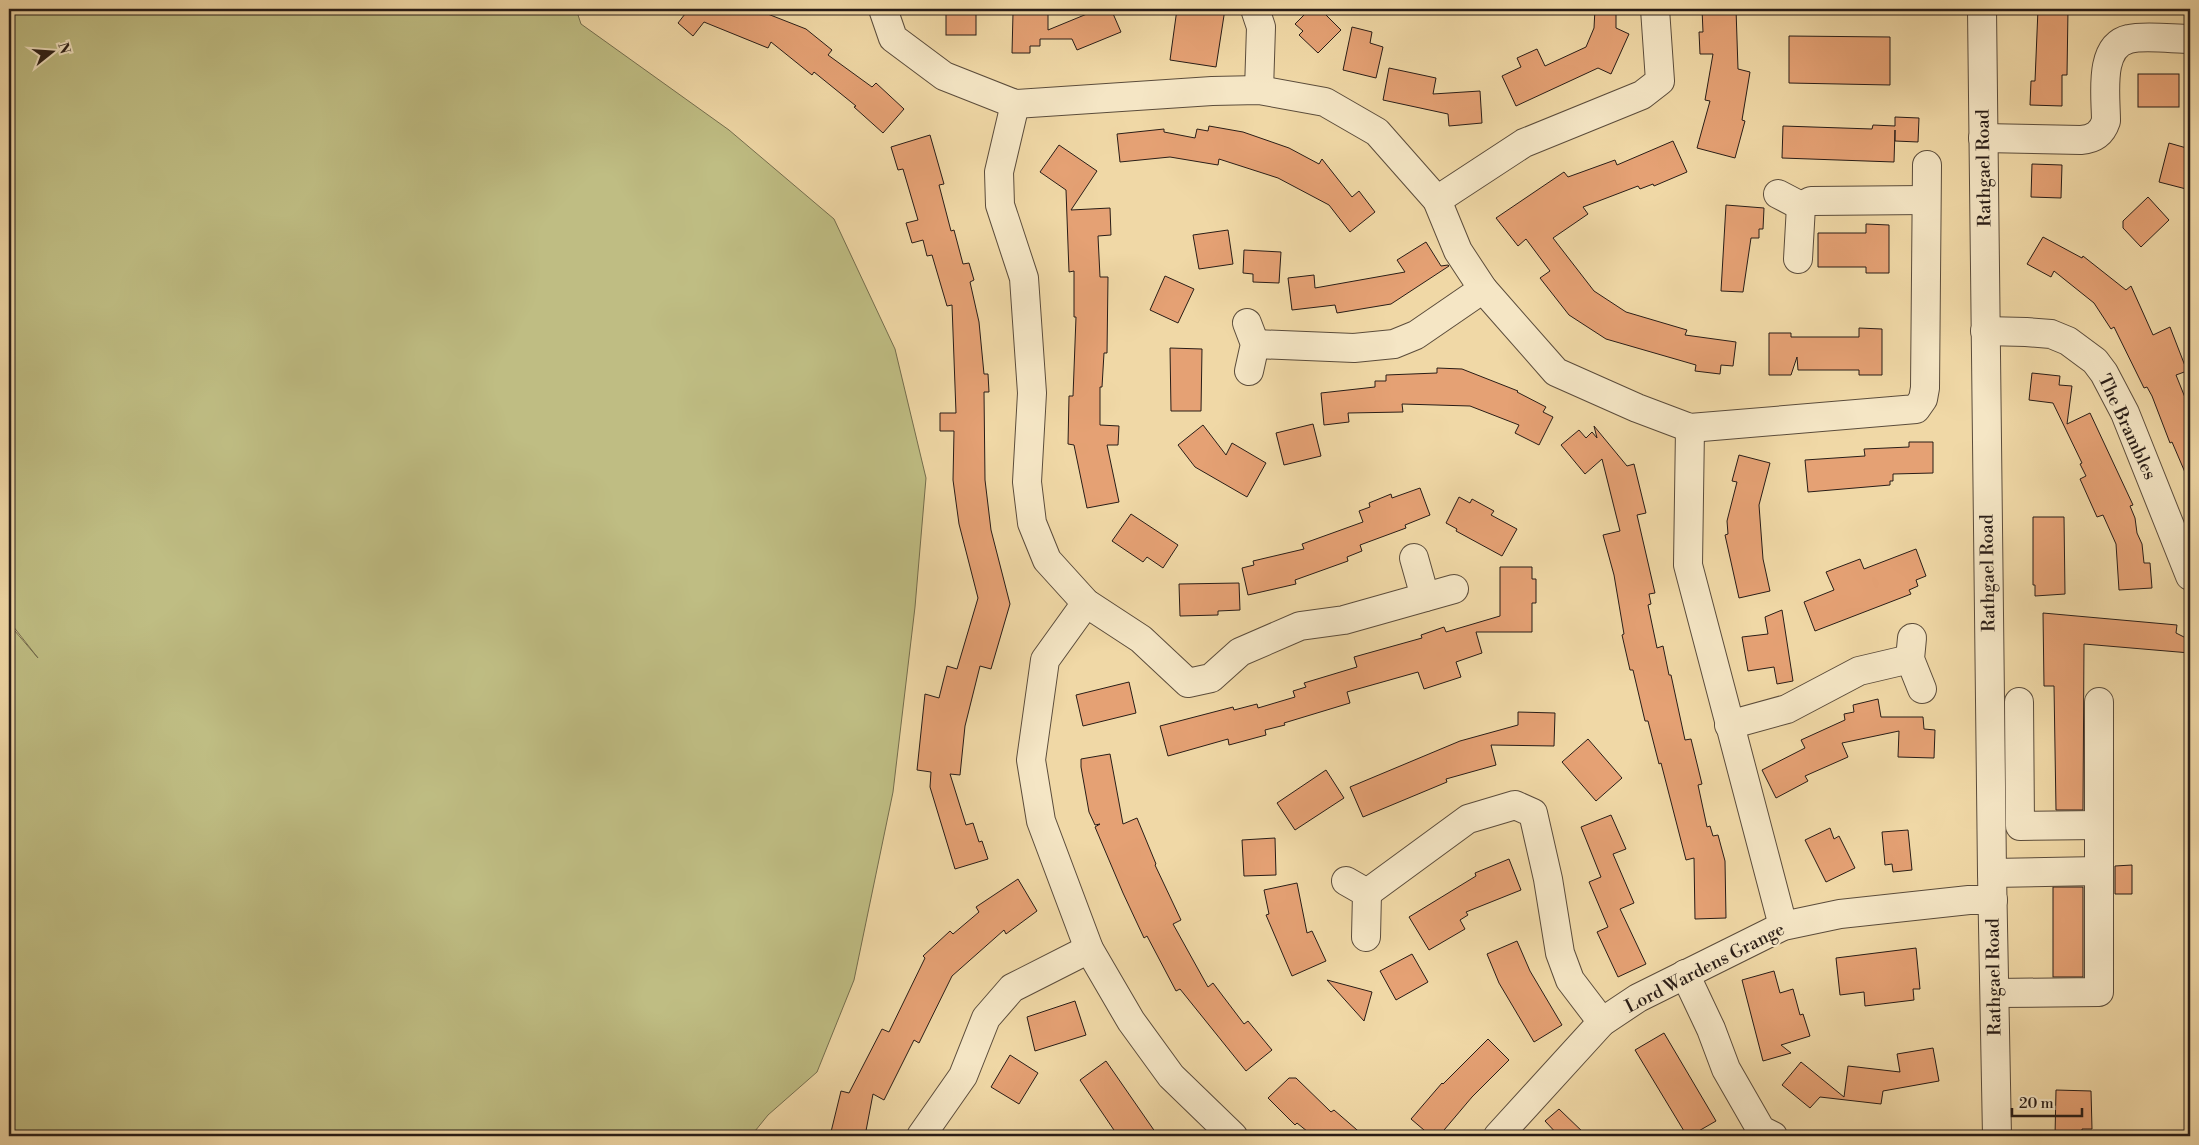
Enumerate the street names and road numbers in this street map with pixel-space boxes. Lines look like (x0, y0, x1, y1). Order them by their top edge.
street label: Rathgael Road (1971, 108, 1997, 227)
street label: The Brambles (2093, 371, 2161, 483)
street label: Rathgael Road (1975, 513, 2001, 632)
street label: Rathgael Road (1981, 917, 2007, 1036)
street label: Lord Wardens Grange (1621, 918, 1789, 1018)

